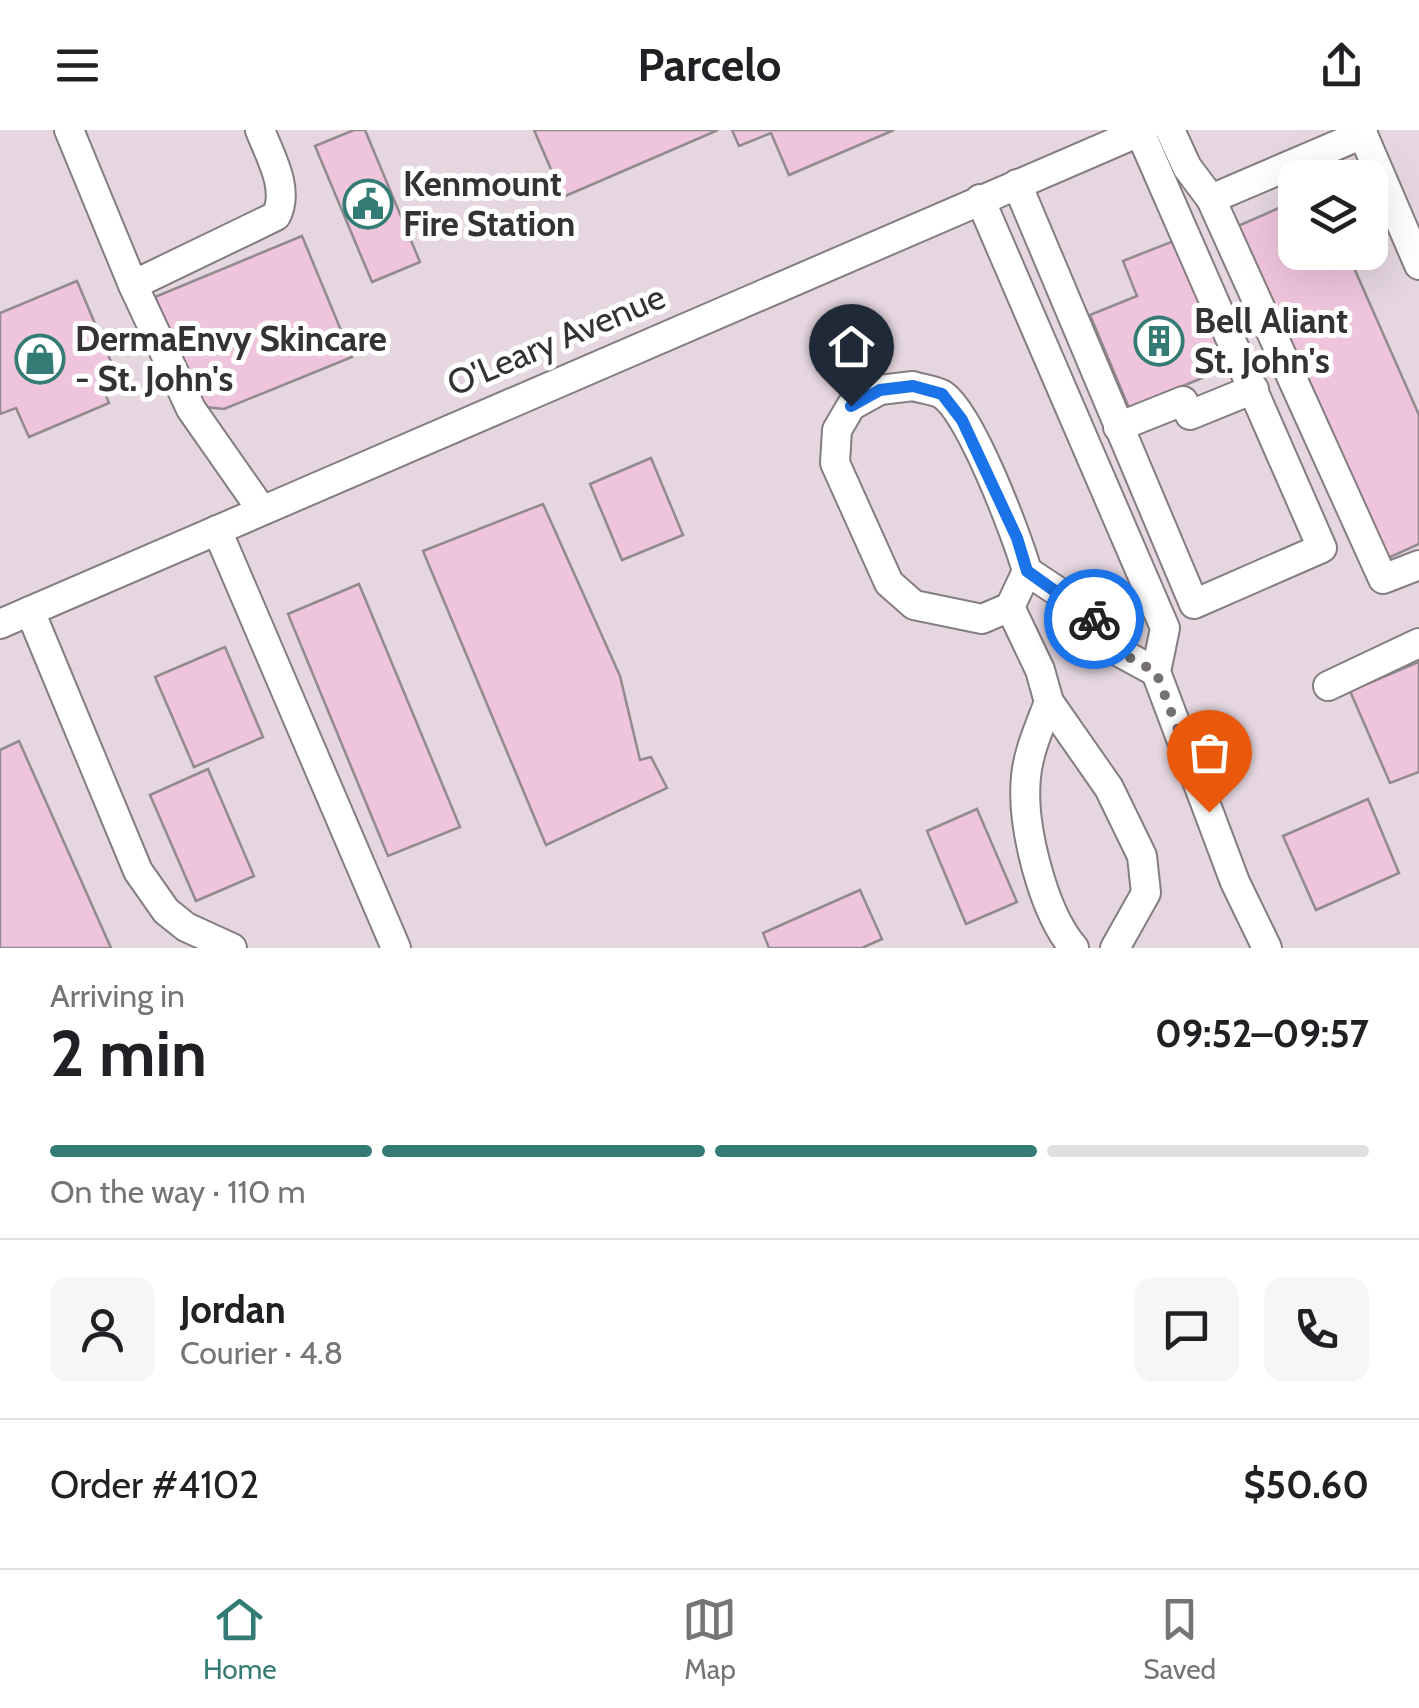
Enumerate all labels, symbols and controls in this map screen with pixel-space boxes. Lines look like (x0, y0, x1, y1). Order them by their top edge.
icon: menu (50, 38, 105, 93)
text: Parcelo (638, 38, 781, 92)
icon: share (1314, 38, 1369, 93)
map controls (1278, 160, 1388, 270)
button: layers (1278, 160, 1388, 270)
place label: Kenmount Fire Station (403, 162, 575, 245)
public building icon: Kenmount Fire Station (342, 178, 394, 230)
street label: O'Leary Avenue (440, 274, 671, 405)
place label: Bell Aliant St. John's (1194, 299, 1348, 382)
pin (809, 304, 894, 407)
building icon: Bell Aliant St. John's (1133, 315, 1185, 367)
place label: DermaEnvy Skincare - St. John's (75, 317, 387, 400)
icon: home (824, 319, 879, 374)
shop icon: DermaEnvy Skincare - St. John's (14, 333, 66, 385)
courier (1044, 569, 1144, 669)
icon: bike (1067, 592, 1122, 647)
pin (1167, 710, 1252, 813)
icon: bag (1182, 725, 1237, 780)
text: Arriving in (50, 976, 185, 1015)
text: 09:52–09:57 (1155, 1010, 1369, 1057)
text: 2 min (50, 1013, 207, 1092)
text: On the way · 110 m (50, 1172, 306, 1211)
button: person (50, 1277, 155, 1382)
button: chat (1134, 1277, 1239, 1382)
button: phone (1264, 1277, 1369, 1382)
text: Jordan (180, 1286, 286, 1333)
text: Courier · 4.8 (180, 1333, 343, 1372)
text: Order #4102 (50, 1461, 259, 1508)
text: $50.60 (1244, 1461, 1369, 1508)
tab: Home (203, 1592, 277, 1686)
tab: Map (682, 1592, 737, 1686)
tab: Saved (1143, 1592, 1216, 1686)

